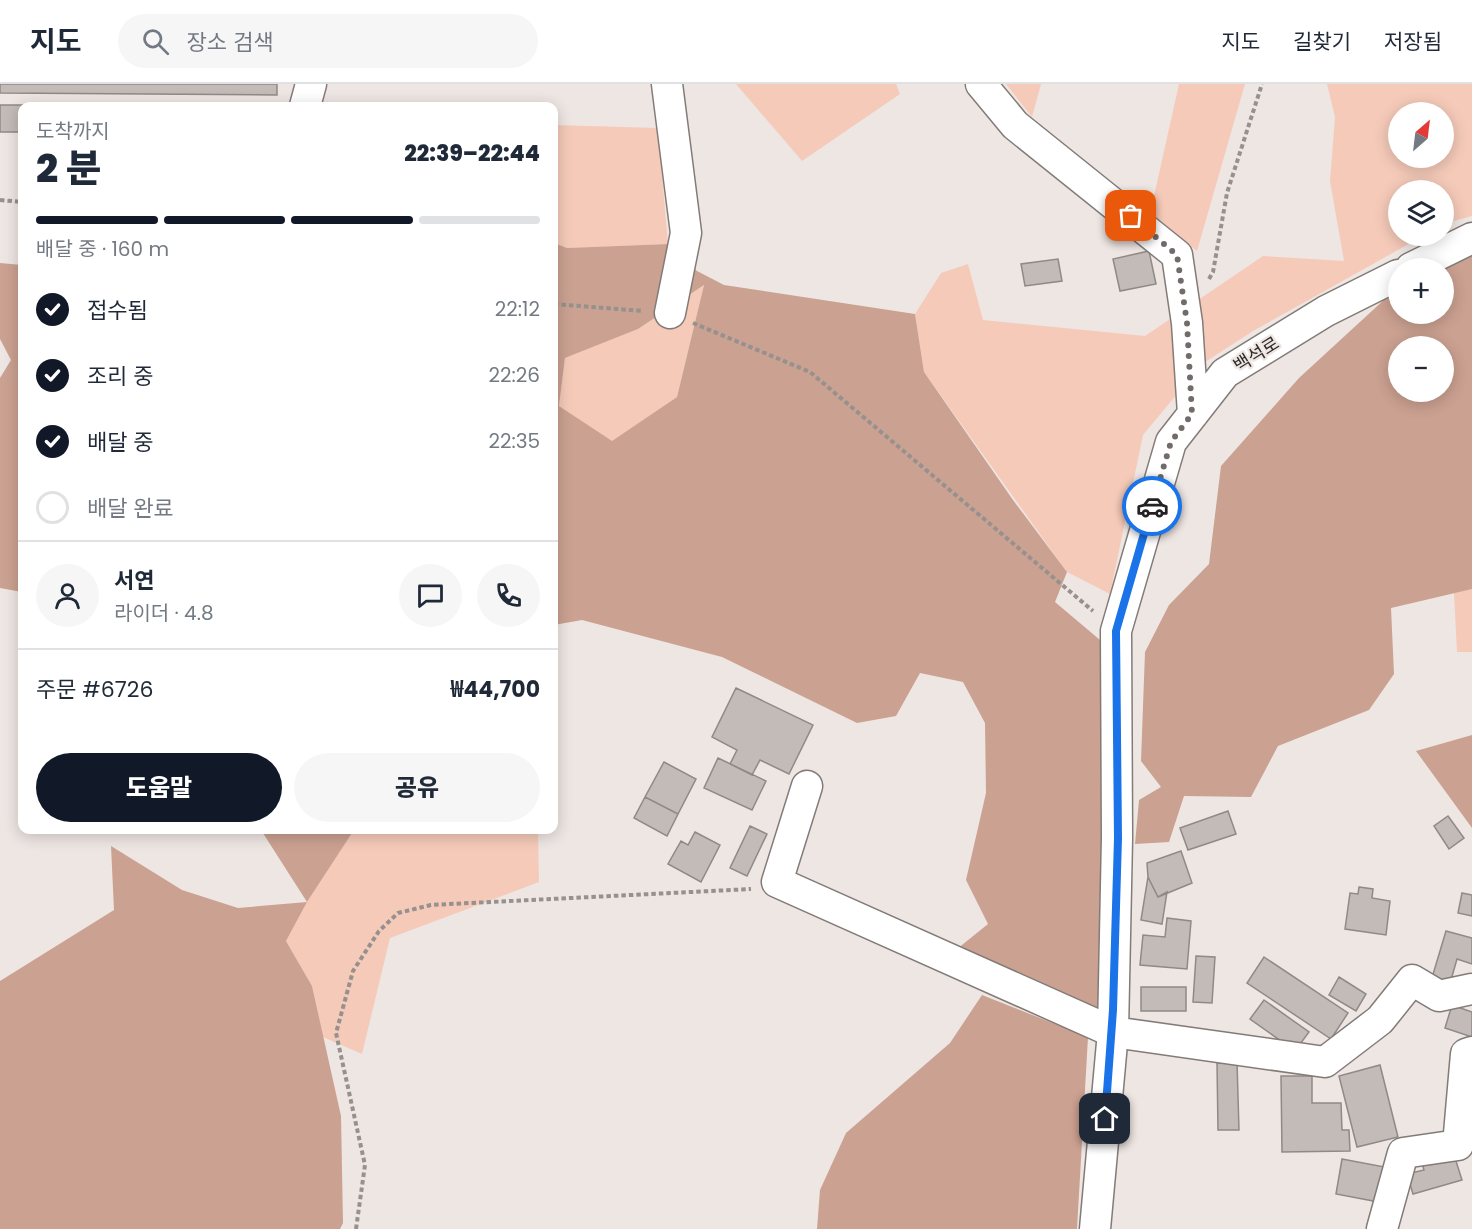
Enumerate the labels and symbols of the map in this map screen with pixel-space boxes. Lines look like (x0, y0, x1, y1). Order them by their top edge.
north arrow (1388, 102, 1454, 168)
pin (1105, 190, 1156, 241)
street label: 백석로 (1228, 330, 1284, 378)
courier (1122, 476, 1182, 536)
pin (1079, 1093, 1130, 1144)

